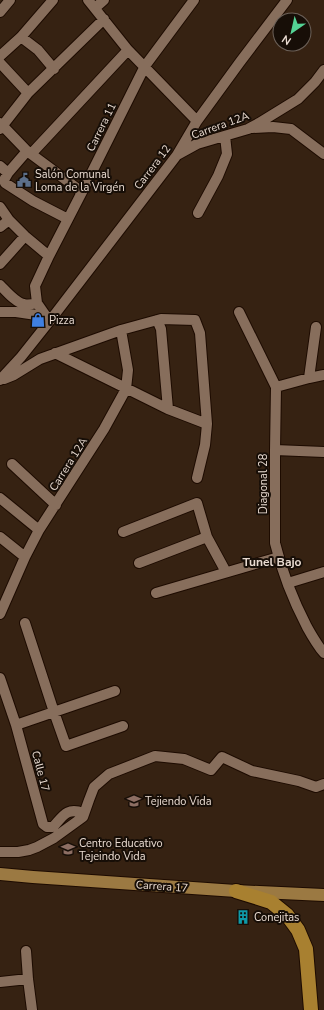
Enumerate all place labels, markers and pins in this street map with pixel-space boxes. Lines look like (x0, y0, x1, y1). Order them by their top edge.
place label: Salón Comunal Loma de la Virgén (35, 167, 125, 195)
public building icon: Salón Comunal Loma de la Virgén (16, 172, 32, 188)
shop icon: Pizza (30, 312, 46, 328)
place label: Pizza (49, 313, 75, 328)
school or university icon: Tejiendo Vida (126, 793, 142, 809)
place label: Tejiendo Vida (145, 794, 212, 809)
place label: Centro Educativo Tejeindo Vida (79, 836, 163, 864)
school or university icon: Centro Educativo Tejeindo Vida (60, 841, 76, 857)
building icon: Conejitas (235, 909, 251, 925)
place label: Conejitas (254, 910, 299, 925)

